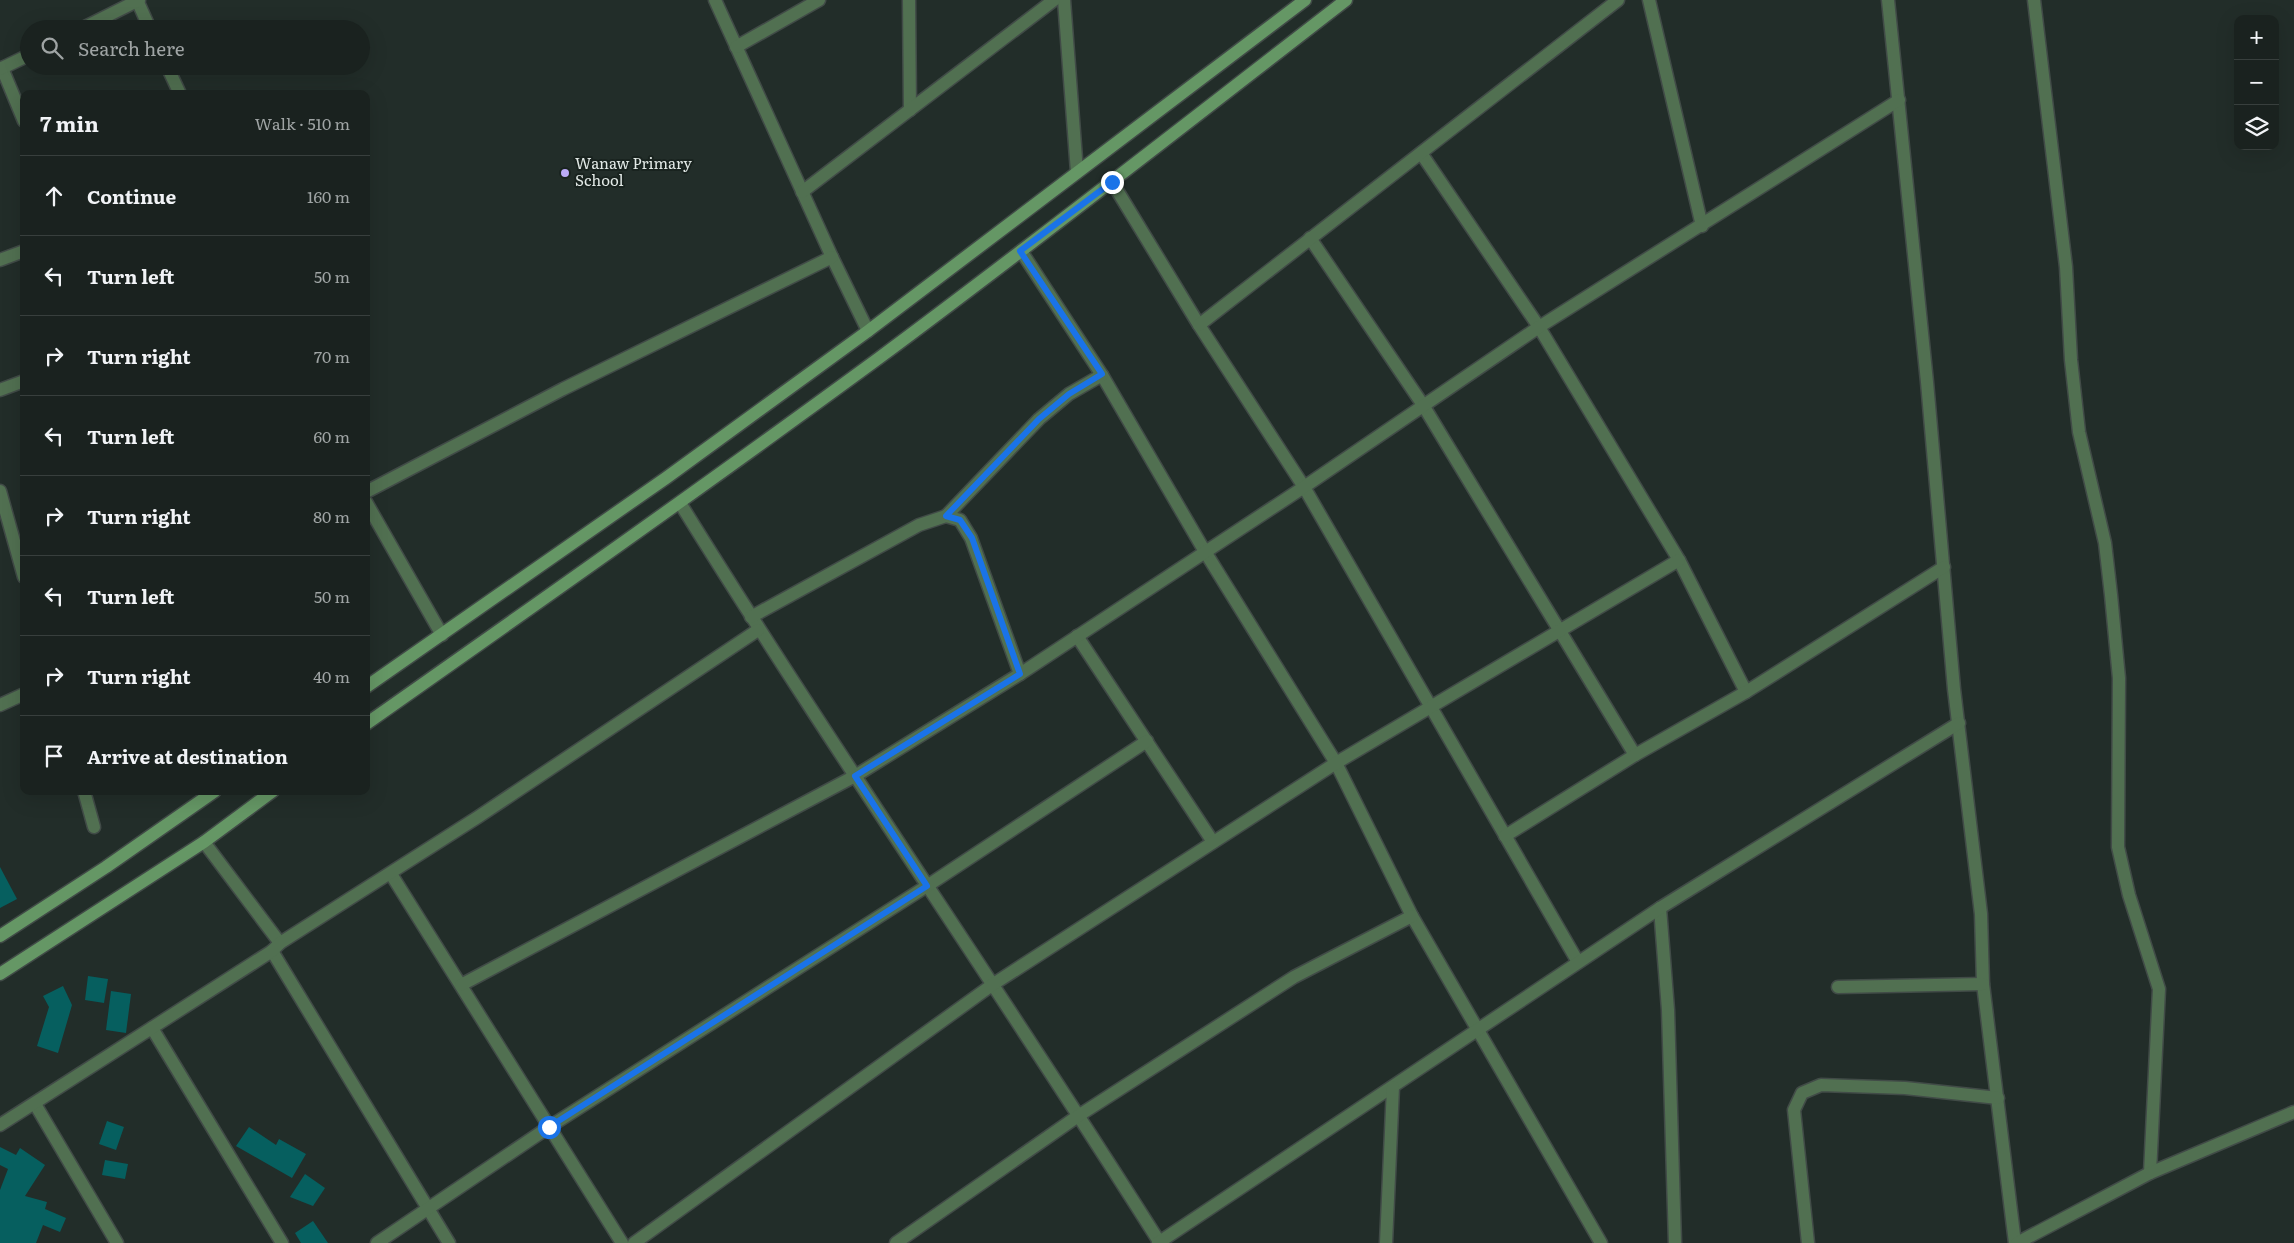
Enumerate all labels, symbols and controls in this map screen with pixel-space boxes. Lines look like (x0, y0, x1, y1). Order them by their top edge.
map controls (2234, 15, 2279, 150)
button: + (2234, 15, 2279, 60)
search box (20, 20, 370, 75)
icon: search (38, 34, 66, 62)
text: Search here (78, 34, 185, 62)
button: − (2234, 60, 2279, 105)
button: layers (2234, 105, 2279, 150)
text: 7 min (40, 107, 99, 138)
text: Walk · 510 m (255, 111, 350, 135)
place label: Wanaw Primary School (575, 151, 692, 191)
marker: Wanaw Primary School (559, 167, 571, 179)
route end (1101, 171, 1124, 194)
icon: ahead (40, 182, 68, 210)
text: Continue (87, 182, 176, 210)
text: 160 m (307, 184, 350, 208)
icon: left (40, 262, 68, 290)
text: Turn left (87, 262, 174, 290)
text: 50 m (314, 264, 350, 288)
icon: right (40, 342, 68, 370)
text: Turn right (87, 342, 191, 370)
text: 70 m (314, 344, 350, 368)
icon: left (40, 422, 68, 450)
text: Turn left (87, 422, 174, 450)
text: 60 m (313, 424, 350, 448)
icon: right (40, 502, 68, 530)
text: Turn right (87, 502, 191, 530)
text: 80 m (313, 504, 350, 528)
icon: left (40, 582, 68, 610)
text: Turn left (87, 582, 174, 610)
text: 50 m (314, 584, 350, 608)
icon: right (40, 662, 68, 690)
text: Turn right (87, 662, 191, 690)
text: 40 m (313, 664, 350, 688)
icon: arrive (40, 742, 68, 770)
text: Arrive at destination (87, 742, 288, 770)
route start (538, 1116, 561, 1139)

